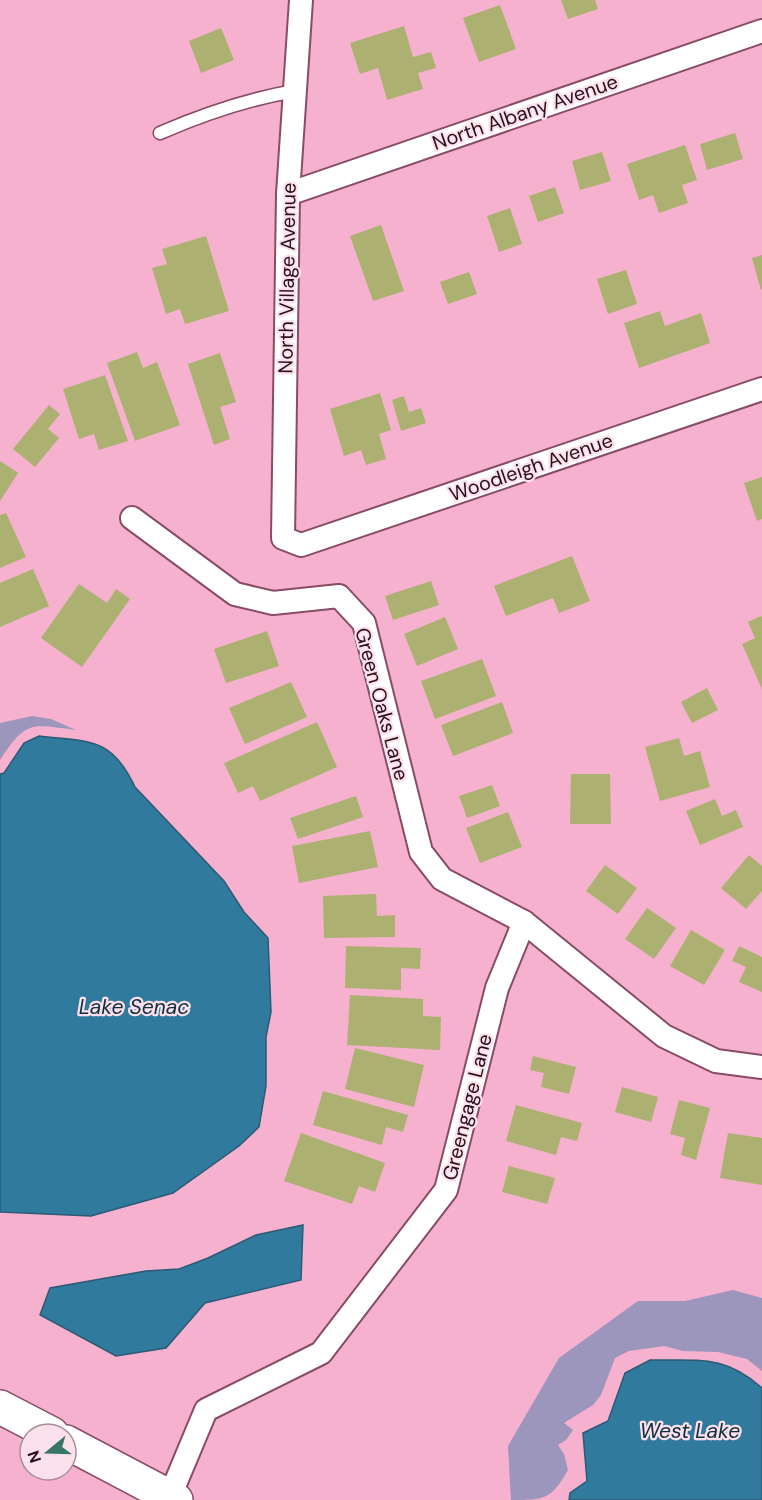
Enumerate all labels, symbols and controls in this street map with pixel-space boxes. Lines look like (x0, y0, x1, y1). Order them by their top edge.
street label: North Albany Avenue (429, 68, 621, 156)
street label: North Village Avenue (272, 182, 302, 374)
street label: Woodleigh Avenue (446, 427, 616, 507)
street label: Green Oaks Lane (349, 625, 415, 783)
water label: Lake Senac (79, 993, 189, 1021)
street label: Greengage Lane (436, 1031, 498, 1183)
water label: West Lake (640, 1417, 740, 1445)
north arrow (18, 1422, 78, 1482)
text: N (22, 1448, 46, 1466)

